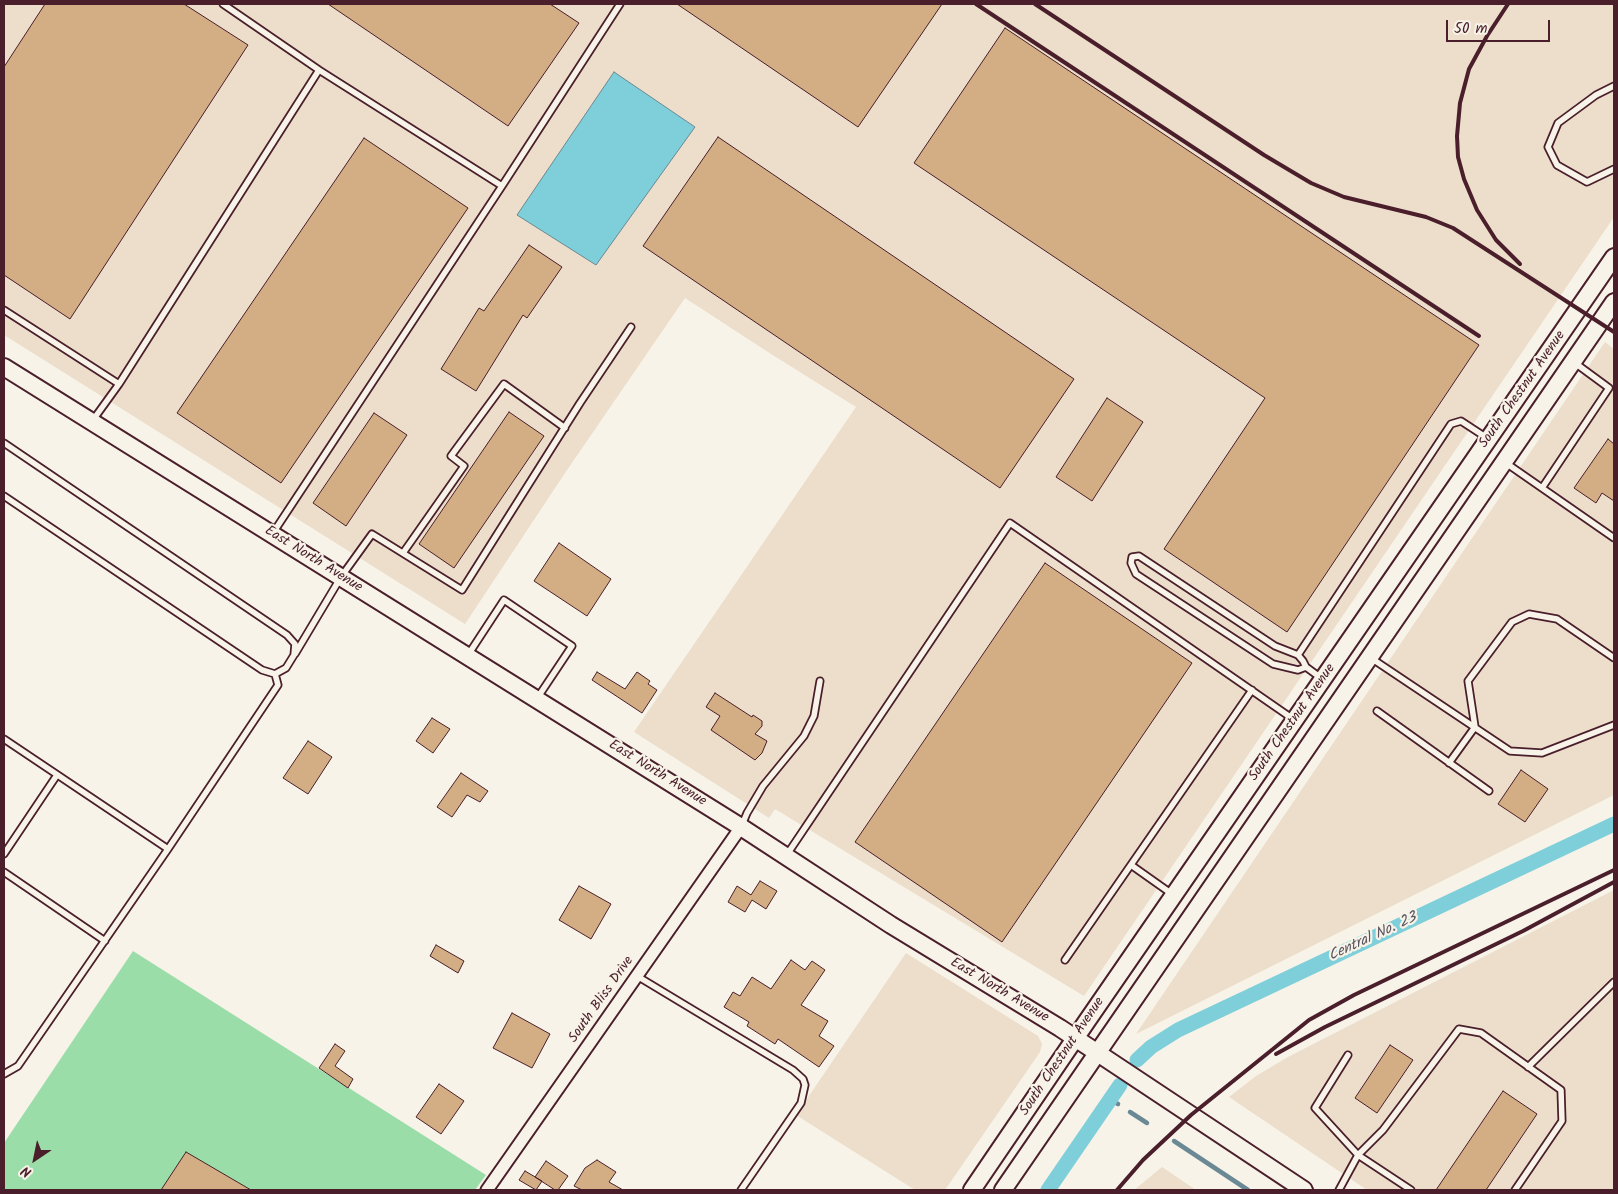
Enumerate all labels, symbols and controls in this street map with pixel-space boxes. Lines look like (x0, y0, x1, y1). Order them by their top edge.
scale bar (1448, 10, 1552, 42)
text: 50 m (1454, 17, 1488, 41)
street label: South Chestnut Avenue (1476, 328, 1570, 452)
street label: East North Avenue (261, 523, 365, 597)
street label: South Chestnut Avenue (1246, 661, 1340, 785)
street label: East North Avenue (605, 737, 709, 811)
water label: Central No. 23 (1326, 910, 1420, 966)
street label: South Bliss Drive (566, 954, 638, 1046)
street label: East North Avenue (947, 955, 1051, 1027)
street label: South Chestnut Avenue (1017, 995, 1109, 1119)
north arrow (10, 1134, 60, 1184)
text: N (17, 1160, 36, 1183)

